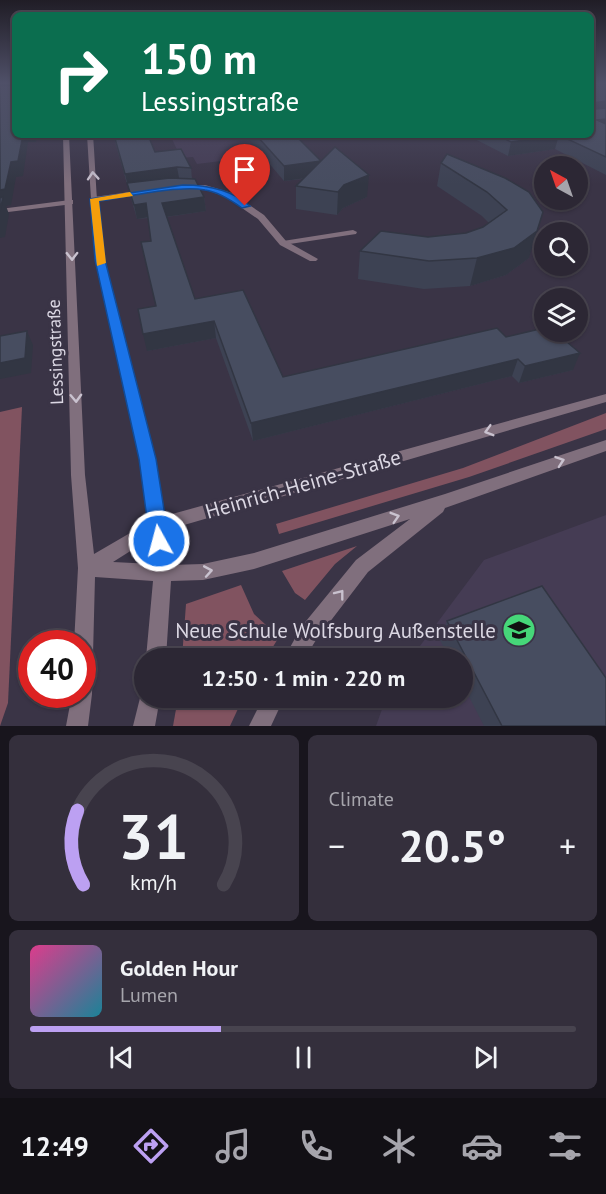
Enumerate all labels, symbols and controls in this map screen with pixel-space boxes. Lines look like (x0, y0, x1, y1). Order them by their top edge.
text: 150 m (141, 31, 257, 86)
icon: right (42, 36, 120, 114)
text: Lessingstraße (141, 84, 299, 118)
pin (219, 144, 270, 206)
icon: arrive (228, 153, 261, 186)
north arrow (534, 156, 588, 210)
map controls (534, 156, 588, 342)
one-way arrow (86, 171, 99, 180)
button: search (534, 222, 588, 276)
one-way arrow (65, 252, 78, 261)
button: layers (534, 288, 588, 342)
street label: Lessingstraße (42, 299, 68, 405)
one-way arrow (69, 394, 82, 403)
one-way arrow (484, 424, 495, 436)
street label: Heinrich-Heine-Straße (202, 443, 404, 525)
one-way arrow (554, 456, 565, 469)
position arrow (127, 509, 191, 573)
one-way arrow (389, 511, 400, 524)
one-way arrow (203, 565, 212, 577)
one-way arrow (332, 590, 343, 601)
school or university icon: Neue Schule Wolfsburg Außenstelle (501, 612, 537, 648)
place label: Neue Schule Wolfsburg Außenstelle (175, 617, 496, 644)
speed limit sign: 40 (18, 630, 96, 708)
text: 12:50 · 1 min · 220 m (202, 664, 405, 692)
text: Climate (329, 786, 394, 812)
text: 31 (118, 795, 189, 876)
text: 20.5° (399, 816, 506, 874)
text: − (329, 824, 345, 867)
text: + (559, 824, 576, 867)
text: km/h (130, 868, 177, 896)
text: Golden Hour (120, 954, 238, 982)
text: Lumen (120, 982, 178, 1008)
icon: previous (105, 1041, 138, 1074)
icon: pause (287, 1041, 320, 1074)
icon: next (469, 1041, 502, 1074)
icon: directions (130, 1125, 172, 1167)
icon: music (212, 1125, 254, 1167)
icon: phone (295, 1125, 337, 1167)
icon: climate (378, 1125, 420, 1167)
icon: car (461, 1125, 503, 1167)
icon: filters (544, 1125, 586, 1167)
text: 12:49 (20, 1129, 89, 1163)

